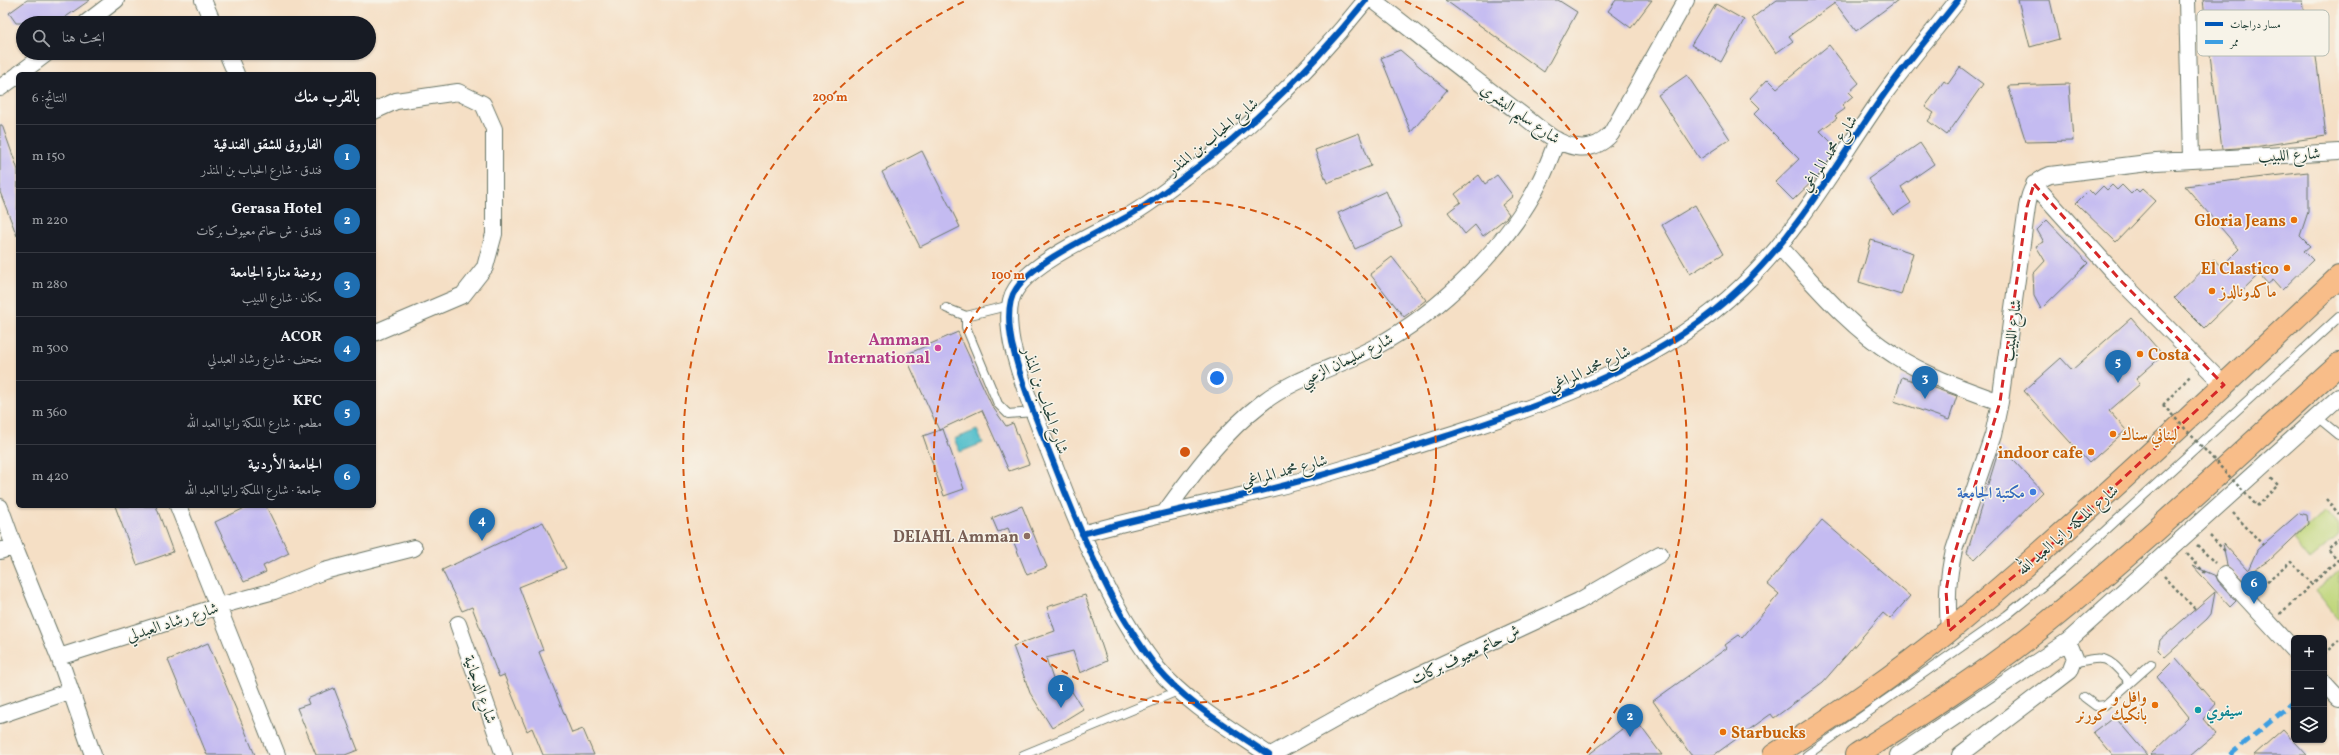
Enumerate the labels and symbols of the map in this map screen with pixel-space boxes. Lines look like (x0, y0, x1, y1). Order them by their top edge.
legend (2197, 10, 2329, 56)
text: مسار دراجات (2230, 18, 2281, 33)
text: ممر (2229, 36, 2239, 51)
street label: شارع سليم البشري (1473, 79, 1564, 154)
text: 200 m (812, 90, 848, 106)
street label: شارع الحباب بن المنذر (1161, 94, 1264, 183)
street label: شارع محمد المراغي (1796, 111, 1864, 198)
street label: شارع اللبيب (2257, 143, 2321, 170)
place label: Gloria Jeans (2194, 211, 2286, 233)
marker: Gloria Jeans (2289, 215, 2299, 225)
place label: El Clastico (2201, 259, 2279, 281)
marker: El Clastico (2282, 263, 2292, 273)
text: 100 m (991, 268, 1025, 284)
place label: ماكدونالدز (2218, 282, 2277, 304)
marker: ماكدونالدز (2207, 286, 2217, 296)
street label: شارع اللبيب (1998, 298, 2029, 363)
street label: شارع سليمان الزعبي (1296, 329, 1399, 396)
place label: Amman International (827, 330, 931, 370)
street label: شارع محمد المراغي (1545, 341, 1635, 399)
street label: شارع الحباب بن المنذر (1014, 342, 1073, 458)
marker: Amman International (933, 343, 943, 353)
place label: Costa (2148, 345, 2190, 367)
marker: Costa (2135, 349, 2145, 359)
pin: 5 (2105, 350, 2131, 383)
pin: 3 (1912, 366, 1938, 399)
your location (1207, 368, 1227, 388)
place label: لبناني سناك (2121, 425, 2178, 448)
marker: لبناني سناك (2108, 429, 2118, 439)
place label: indoor cafe (1998, 443, 2083, 465)
centre of rings (1178, 445, 1192, 459)
marker: indoor cafe (2086, 447, 2096, 457)
street label: شارع محمد المراغي (1239, 450, 1330, 495)
street label: شارع الملكة رانيا العبد الله (2011, 478, 2125, 582)
place label: مكتبة الجامعة (1957, 483, 2025, 505)
marker: مكتبة الجامعة (2028, 487, 2038, 497)
pin: 4 (469, 508, 495, 541)
place label: DEIAHL Amman (893, 527, 1019, 549)
marker: DEIAHL Amman (1022, 531, 1032, 541)
pin: 6 (2241, 571, 2267, 604)
street label: شارع رشاد العبدلي (124, 598, 222, 649)
street label: ش حاتم معيوف بركات (1408, 621, 1525, 693)
street label: شارع الدجانية (456, 652, 501, 727)
pin: 1 (1048, 675, 1074, 708)
place label: وافل و بانكيك كورنر (2074, 687, 2147, 727)
marker: وافل و بانكيك كورنر (2150, 700, 2160, 710)
place label: سيفوي (2206, 701, 2243, 724)
pin: 2 (1617, 704, 1643, 737)
marker: سيفوي (2193, 705, 2203, 715)
place label: Starbucks (1731, 723, 1806, 745)
marker: Starbucks (1718, 727, 1728, 737)

